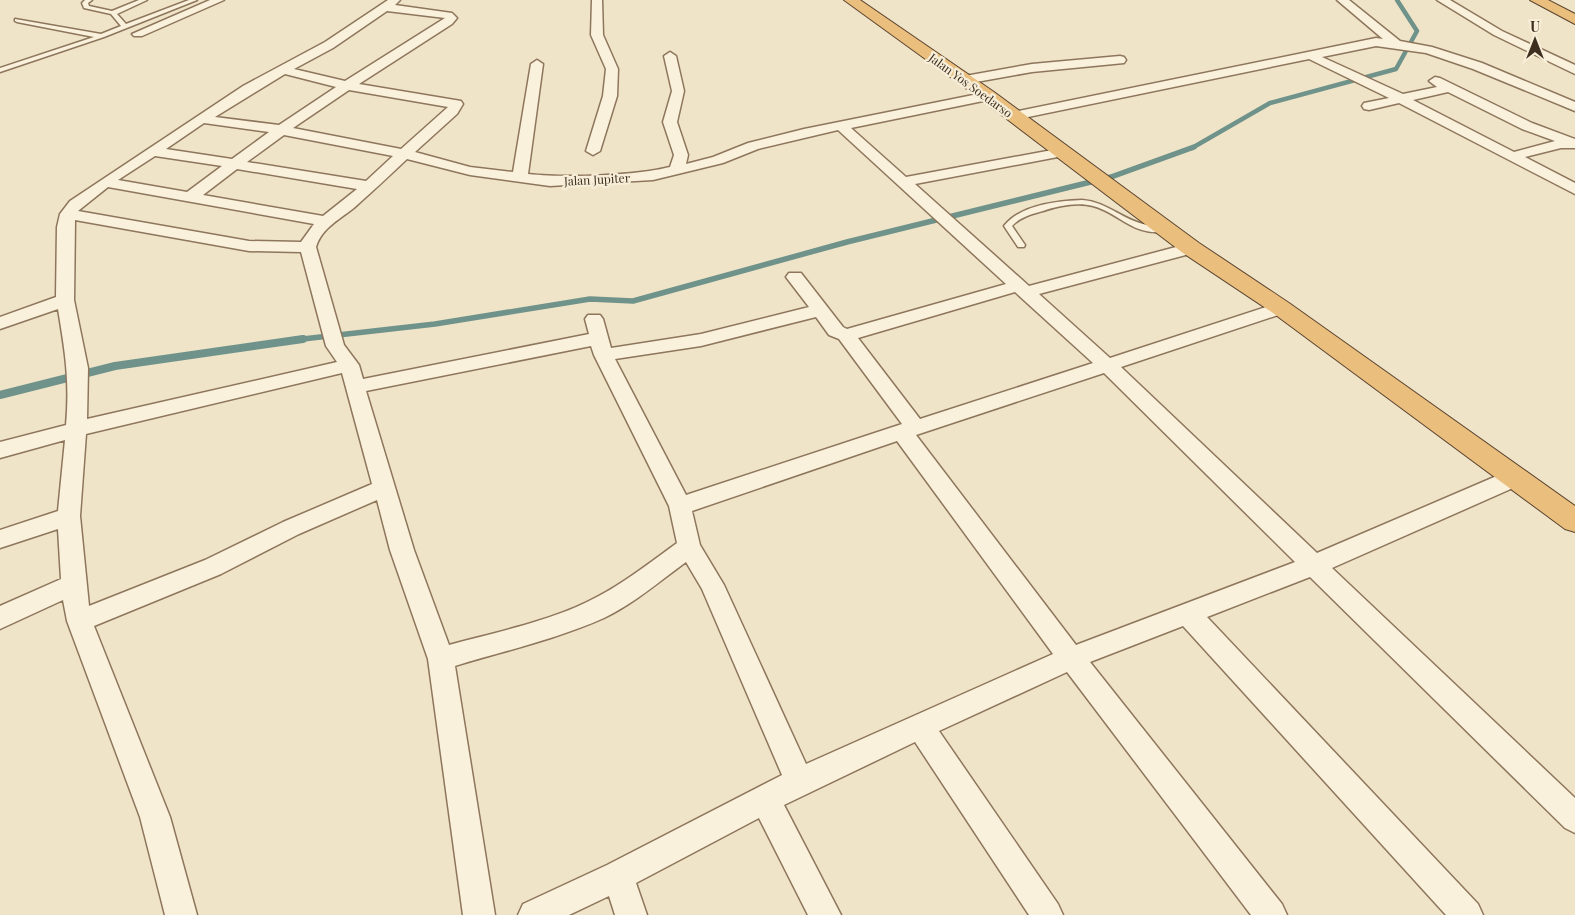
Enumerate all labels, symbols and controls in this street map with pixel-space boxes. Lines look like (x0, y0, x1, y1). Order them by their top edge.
north arrow (1510, 15, 1560, 65)
text: U (1530, 17, 1540, 36)
street label: Jalan Yos Soedarso (925, 49, 1016, 121)
street label: Jalan Jupiter (563, 169, 631, 189)

